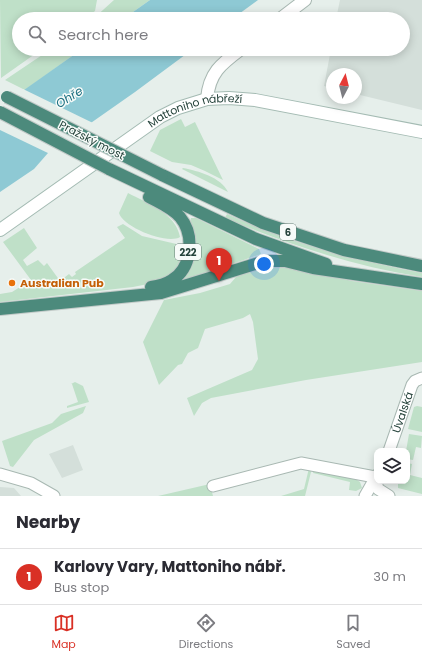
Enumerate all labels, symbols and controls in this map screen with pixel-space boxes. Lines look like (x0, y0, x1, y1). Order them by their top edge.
search box (12, 12, 410, 56)
icon: search (26, 23, 48, 45)
text: Search here (58, 24, 148, 45)
north arrow (326, 68, 362, 104)
water label: Ohře (52, 82, 86, 112)
street label: Mattoniho nábřeží (144, 90, 243, 131)
street label: Pražský most (56, 117, 128, 163)
road number: 6 (280, 224, 296, 240)
road number: 222 (175, 244, 201, 260)
pin: 1 (206, 248, 232, 281)
your location (254, 254, 274, 274)
place label: Australian Pub (20, 275, 104, 291)
marker: Australian Pub (7, 278, 17, 288)
street label: Úvalská (388, 390, 417, 435)
map controls (374, 448, 410, 484)
button: layers (374, 448, 410, 484)
text: Nearby (16, 510, 80, 534)
text: Karlovy Vary, Mattoniho nábř. (54, 556, 286, 577)
text: 1 (27, 567, 31, 586)
text: 30 m (373, 567, 406, 586)
text: Bus stop (54, 578, 109, 597)
tab: Map (51, 612, 76, 653)
tab: Directions (179, 612, 233, 653)
tab: Saved (336, 612, 371, 653)

